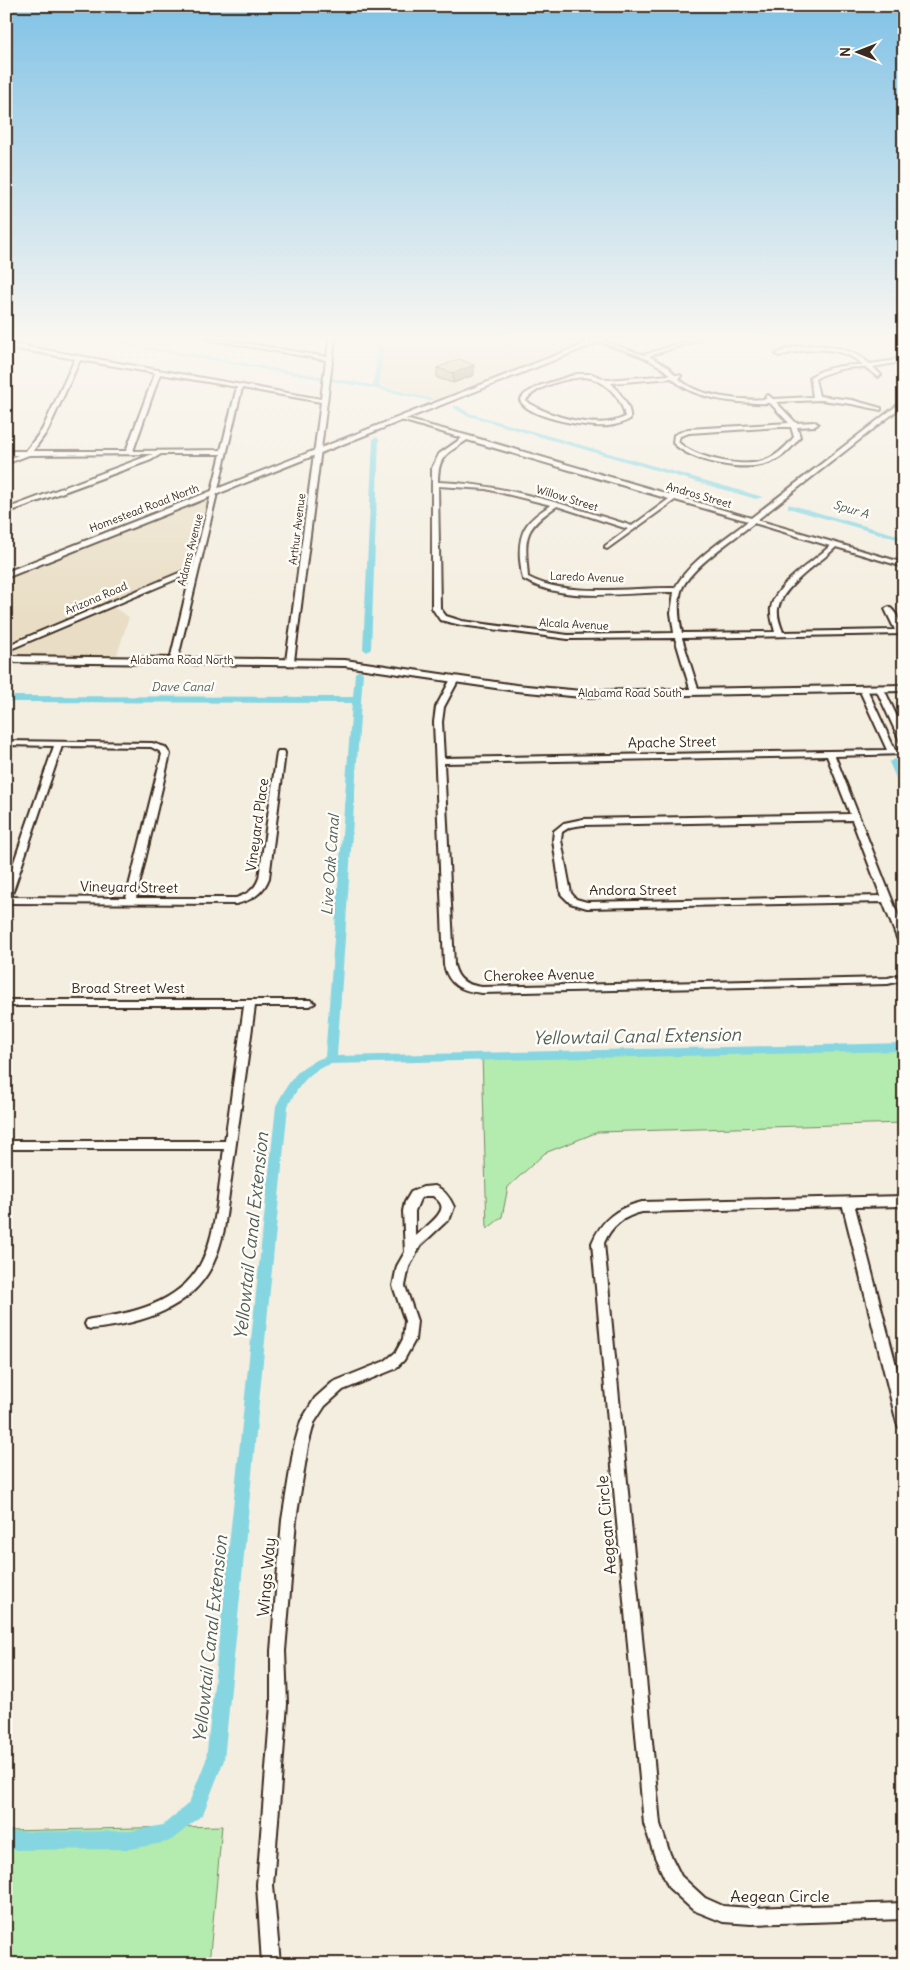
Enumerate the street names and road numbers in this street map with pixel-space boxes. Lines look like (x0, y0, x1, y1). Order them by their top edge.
street label: Andros Street (665, 479, 734, 511)
street label: Homestead Road North (87, 481, 201, 535)
street label: Willow Street (534, 482, 600, 514)
street label: Arthur Avenue (286, 492, 308, 566)
street label: Adams Avenue (174, 512, 206, 588)
street label: Laredo Avenue (550, 569, 624, 585)
street label: Arizona Road (63, 578, 130, 617)
street label: Alcala Avenue (539, 615, 609, 633)
street label: Alabama Road North (130, 653, 234, 667)
street label: Alabama Road South (578, 686, 682, 700)
street label: Apache Street (628, 732, 717, 752)
street label: Vineyard Place (242, 777, 272, 873)
street label: Vineyard Street (80, 877, 178, 897)
street label: Andora Street (589, 881, 677, 899)
street label: Cherokee Avenue (484, 965, 594, 985)
street label: Broad Street West (71, 979, 185, 997)
street label: Aegean Circle (592, 1475, 620, 1575)
street label: Wings Way (253, 1536, 279, 1618)
street label: Aegean Circle (730, 1886, 830, 1906)

